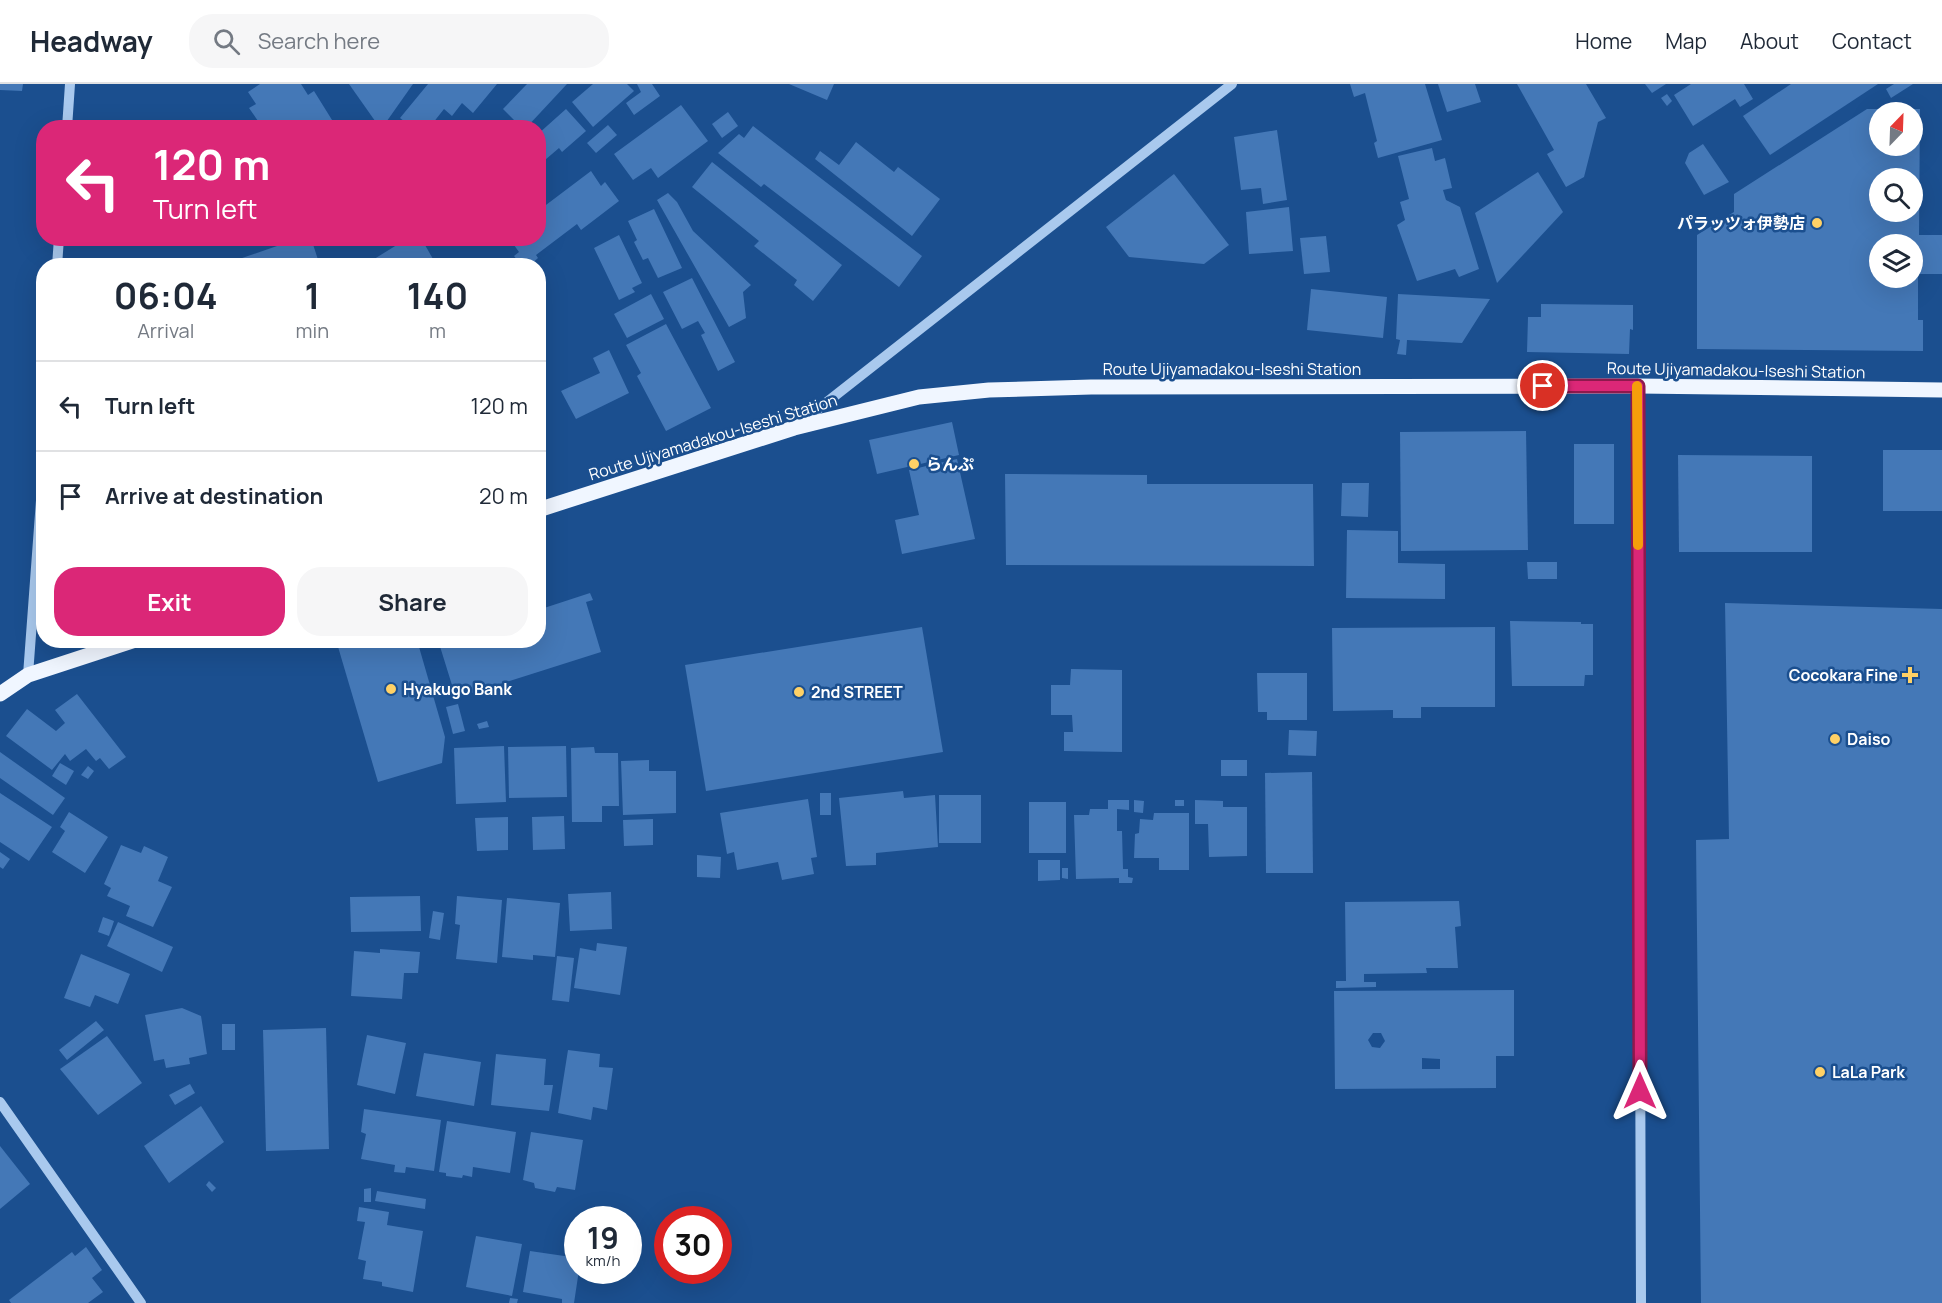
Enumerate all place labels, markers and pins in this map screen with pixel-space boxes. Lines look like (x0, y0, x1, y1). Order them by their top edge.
place label: パラッツォ伊勢店 (1677, 212, 1805, 234)
marker: パラッツォ伊勢店 (1810, 216, 1824, 230)
pin (1517, 360, 1568, 411)
place label: らんぷ (926, 453, 974, 475)
marker: らんぷ (907, 457, 921, 471)
place label: Cocokara Fine (1789, 664, 1898, 686)
marker: Cocokara Fine (1903, 668, 1917, 682)
place label: Hyakugo Bank (403, 678, 512, 700)
place label: 2nd STREET (811, 681, 903, 703)
marker: Hyakugo Bank (384, 682, 398, 696)
marker: 2nd STREET (792, 685, 806, 699)
place label: Daiso (1847, 728, 1891, 750)
marker: Daiso (1828, 732, 1842, 746)
place label: LaLa Park (1832, 1061, 1905, 1083)
marker: LaLa Park (1813, 1065, 1827, 1079)

